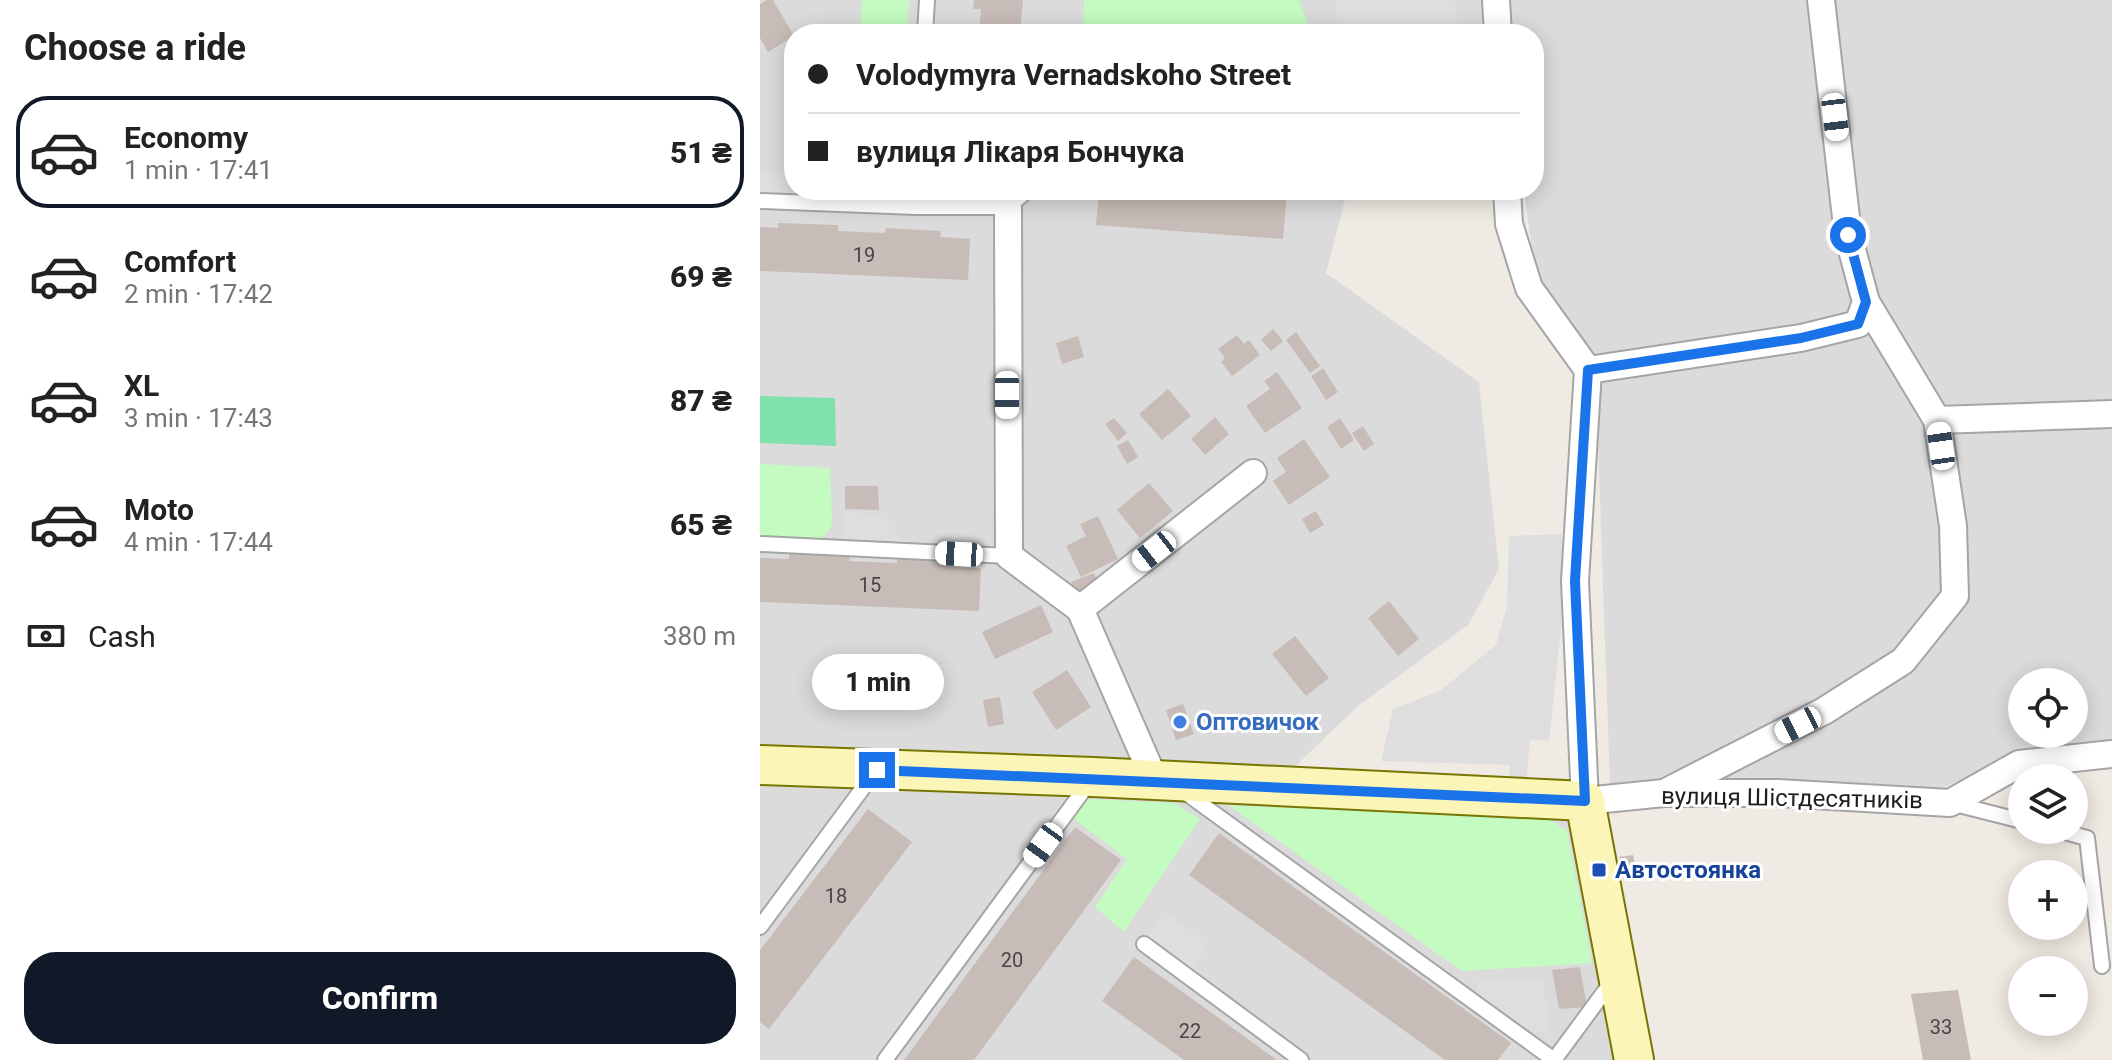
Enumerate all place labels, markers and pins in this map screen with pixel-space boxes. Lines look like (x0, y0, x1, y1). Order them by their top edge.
place label: Оптовичок (1196, 708, 1320, 736)
marker: Оптовичок (1171, 713, 1189, 731)
place label: Автостоянка (1615, 856, 1761, 884)
marker: Автостоянка (1590, 861, 1608, 879)

